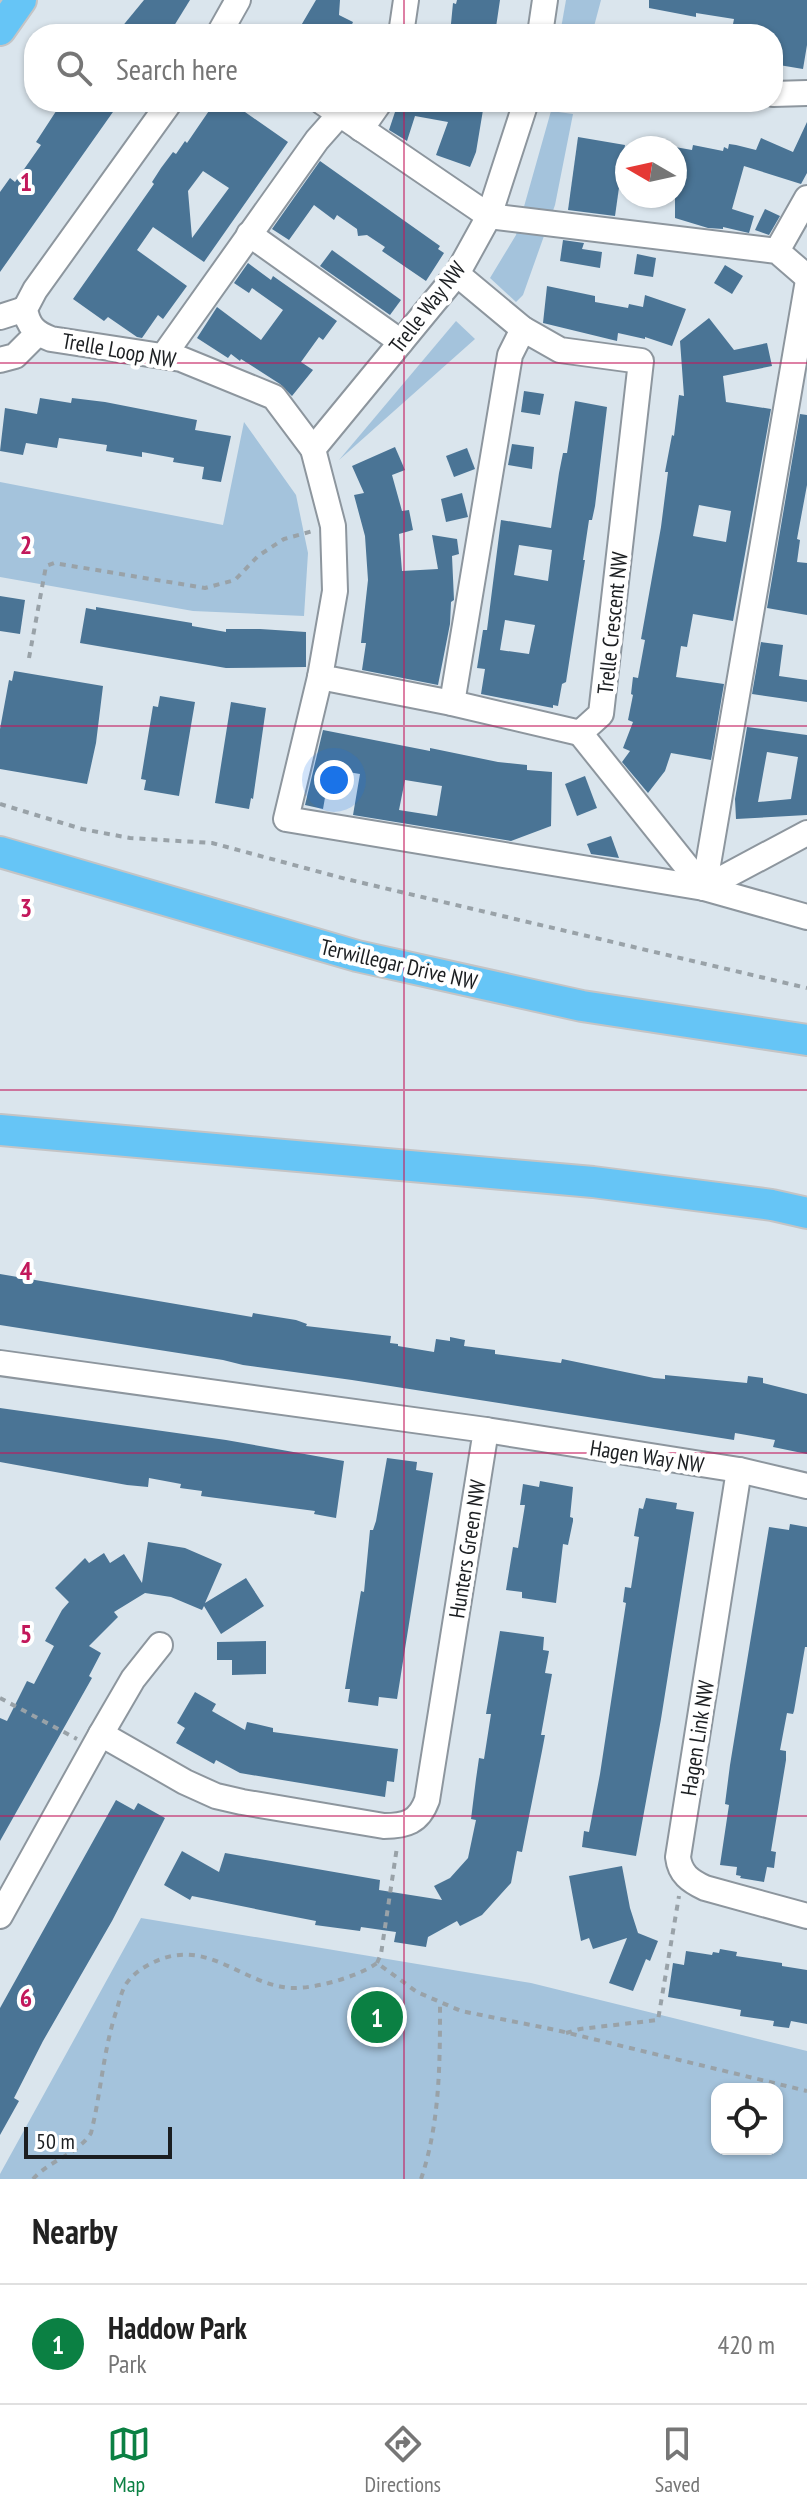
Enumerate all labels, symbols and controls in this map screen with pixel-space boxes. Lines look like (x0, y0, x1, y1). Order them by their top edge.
search box (24, 24, 783, 112)
icon: search (52, 46, 96, 90)
text: Search here (116, 49, 238, 88)
north arrow (615, 136, 687, 208)
text: 1 (20, 165, 32, 198)
street label: Trelle Way NW (383, 255, 472, 358)
street label: Trelle Loop NW (60, 326, 178, 374)
text: 2 (20, 528, 32, 561)
street label: Trelle Crescent NW (591, 550, 633, 696)
your location (314, 760, 354, 800)
text: 3 (20, 891, 32, 924)
street label: Terwillegar Drive NW (318, 932, 480, 996)
text: 4 (20, 1254, 33, 1287)
street label: Hagen Way NW (588, 1433, 706, 1479)
street label: Hunters Green NW (442, 1478, 492, 1620)
text: 5 (20, 1617, 32, 1650)
street label: Hagen Link NW (674, 1678, 720, 1798)
text: 6 (20, 1981, 32, 2014)
pin: 1 (351, 1987, 403, 2047)
map controls (711, 2083, 783, 2155)
button: locate (711, 2083, 783, 2155)
scale bar (24, 2123, 172, 2159)
text: 50 m (36, 2127, 75, 2155)
text: Nearby (32, 2209, 117, 2253)
text: Haddow Park (108, 2308, 247, 2347)
text: 1 (52, 2328, 64, 2361)
text: 420 m (717, 2328, 775, 2361)
text: Park (108, 2347, 147, 2380)
tab: Map (107, 2422, 151, 2498)
tab: Directions (365, 2422, 441, 2498)
tab: Saved (655, 2422, 700, 2498)

